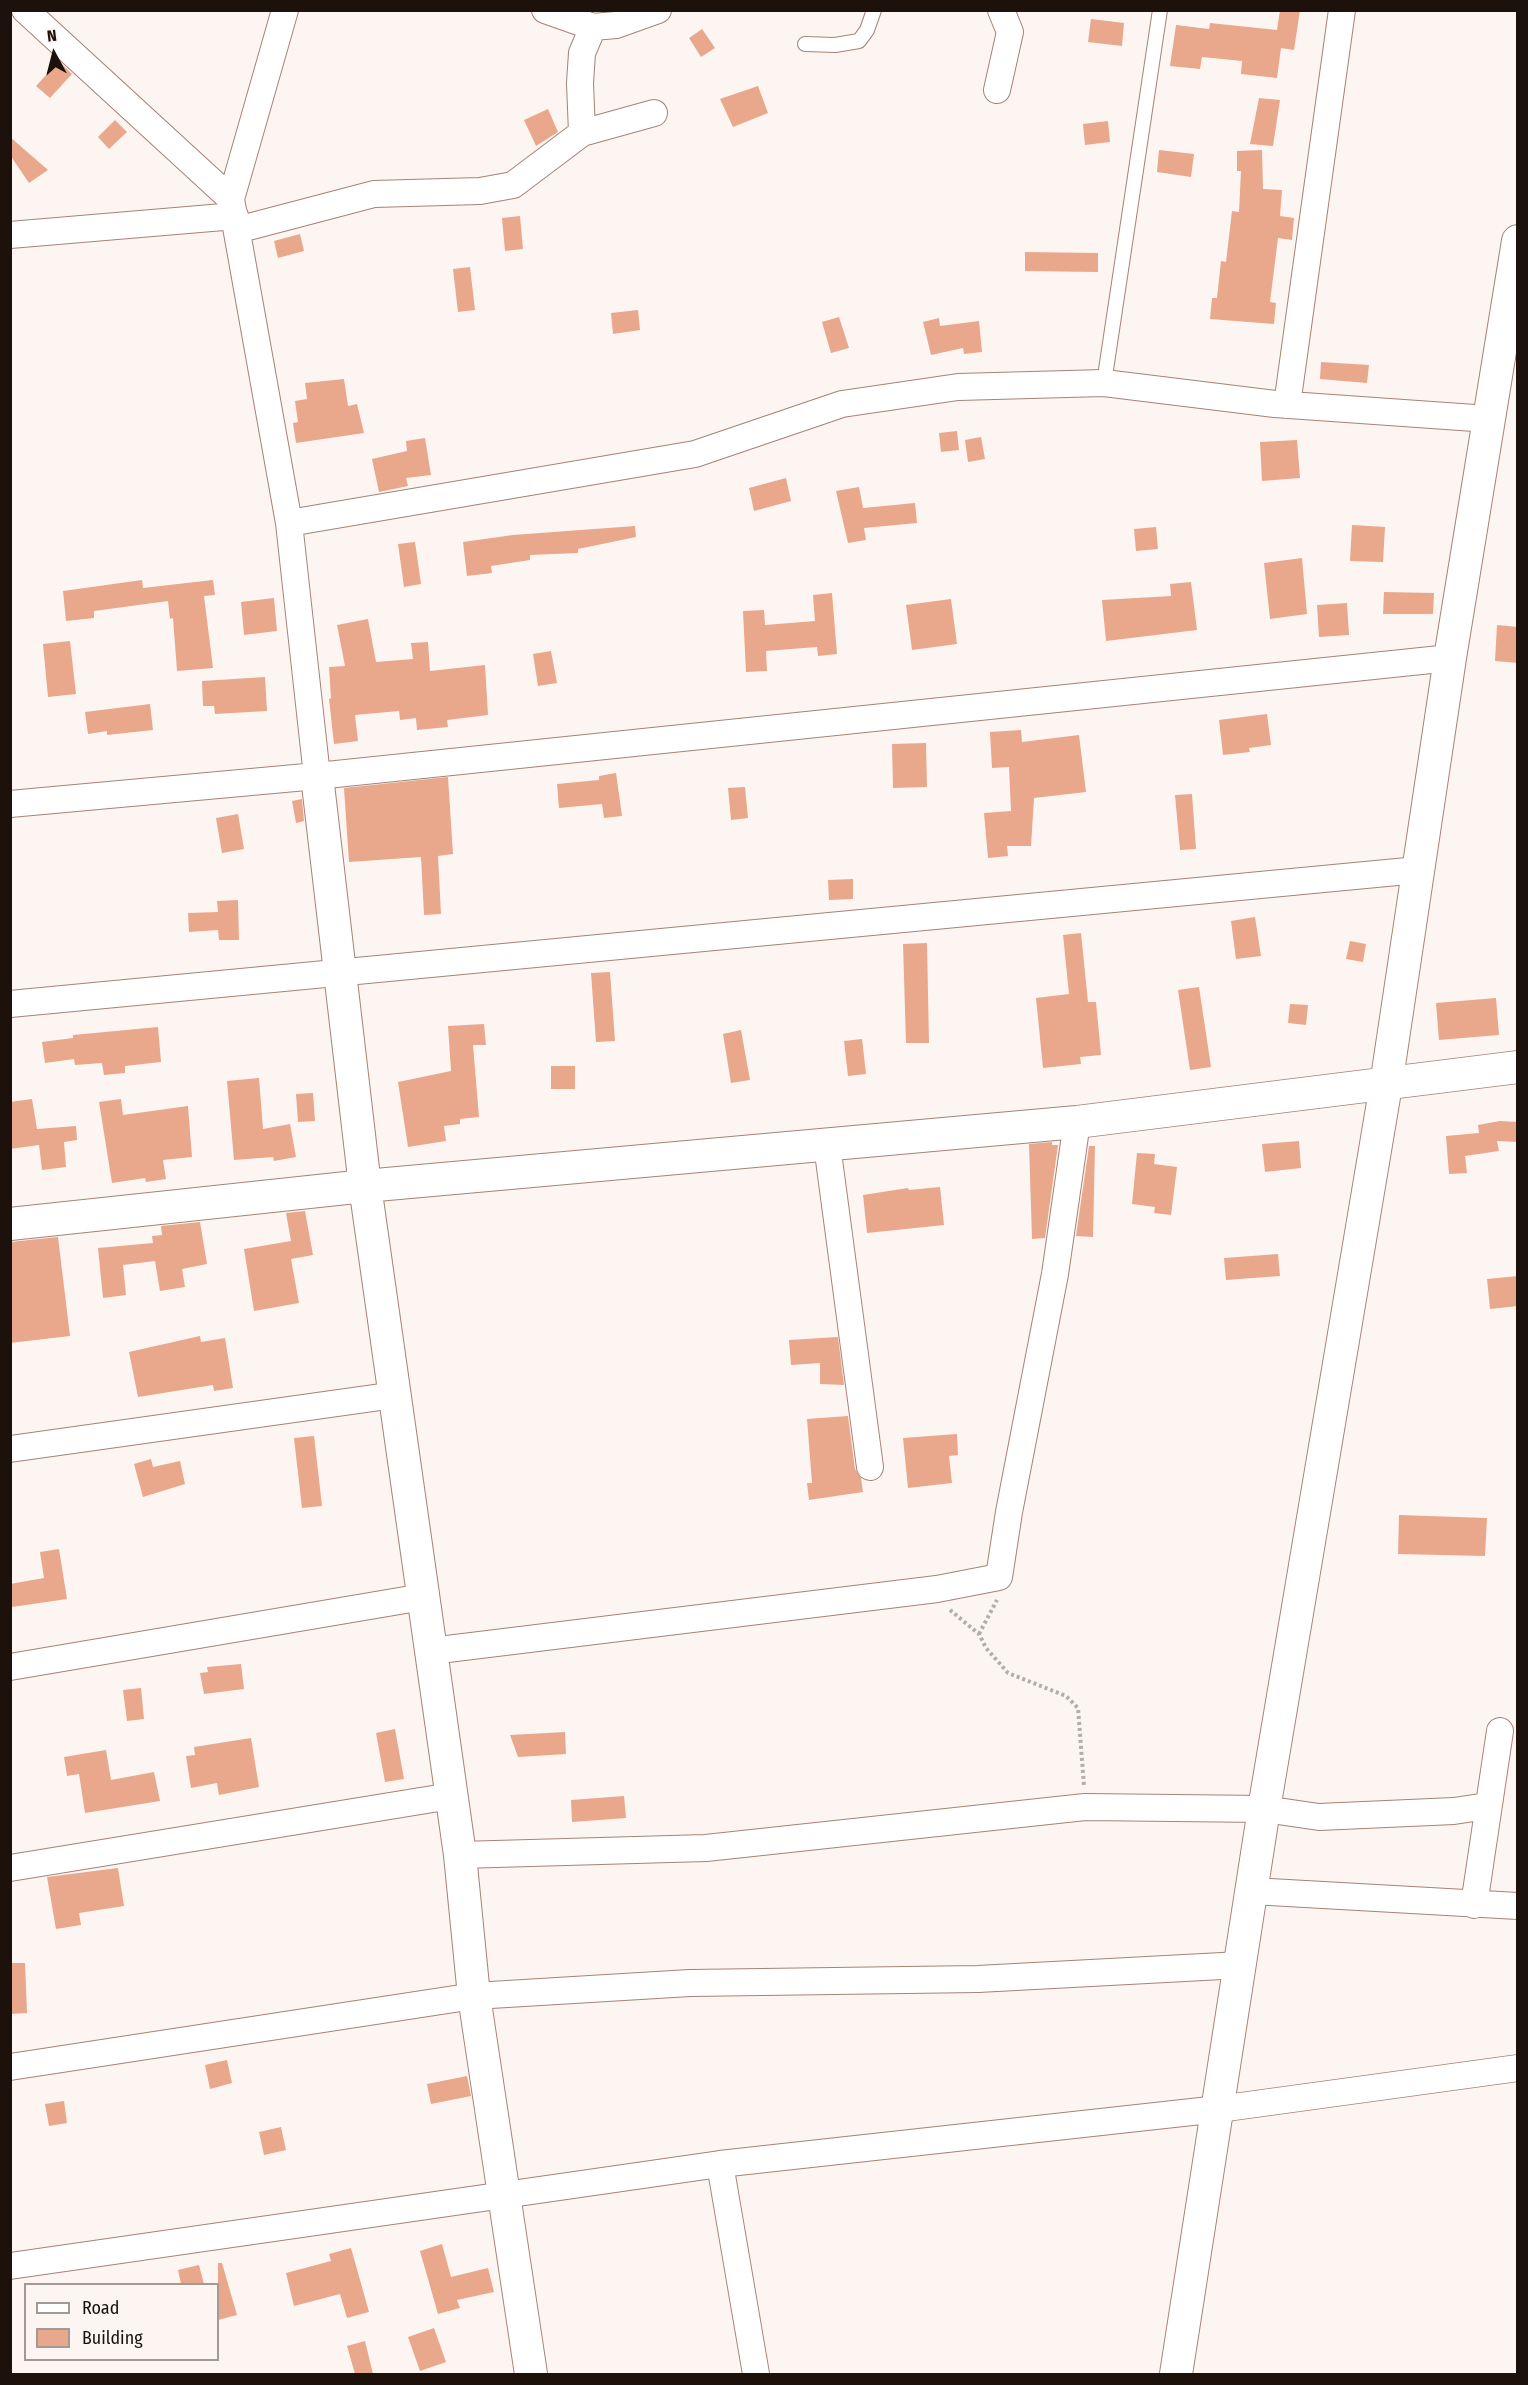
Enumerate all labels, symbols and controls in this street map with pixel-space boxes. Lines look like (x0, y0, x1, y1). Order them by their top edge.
north arrow (24, 24, 84, 84)
text: N (46, 26, 58, 46)
legend (24, 2283, 219, 2361)
text: Road (82, 2297, 119, 2319)
text: Building (82, 2327, 143, 2349)

